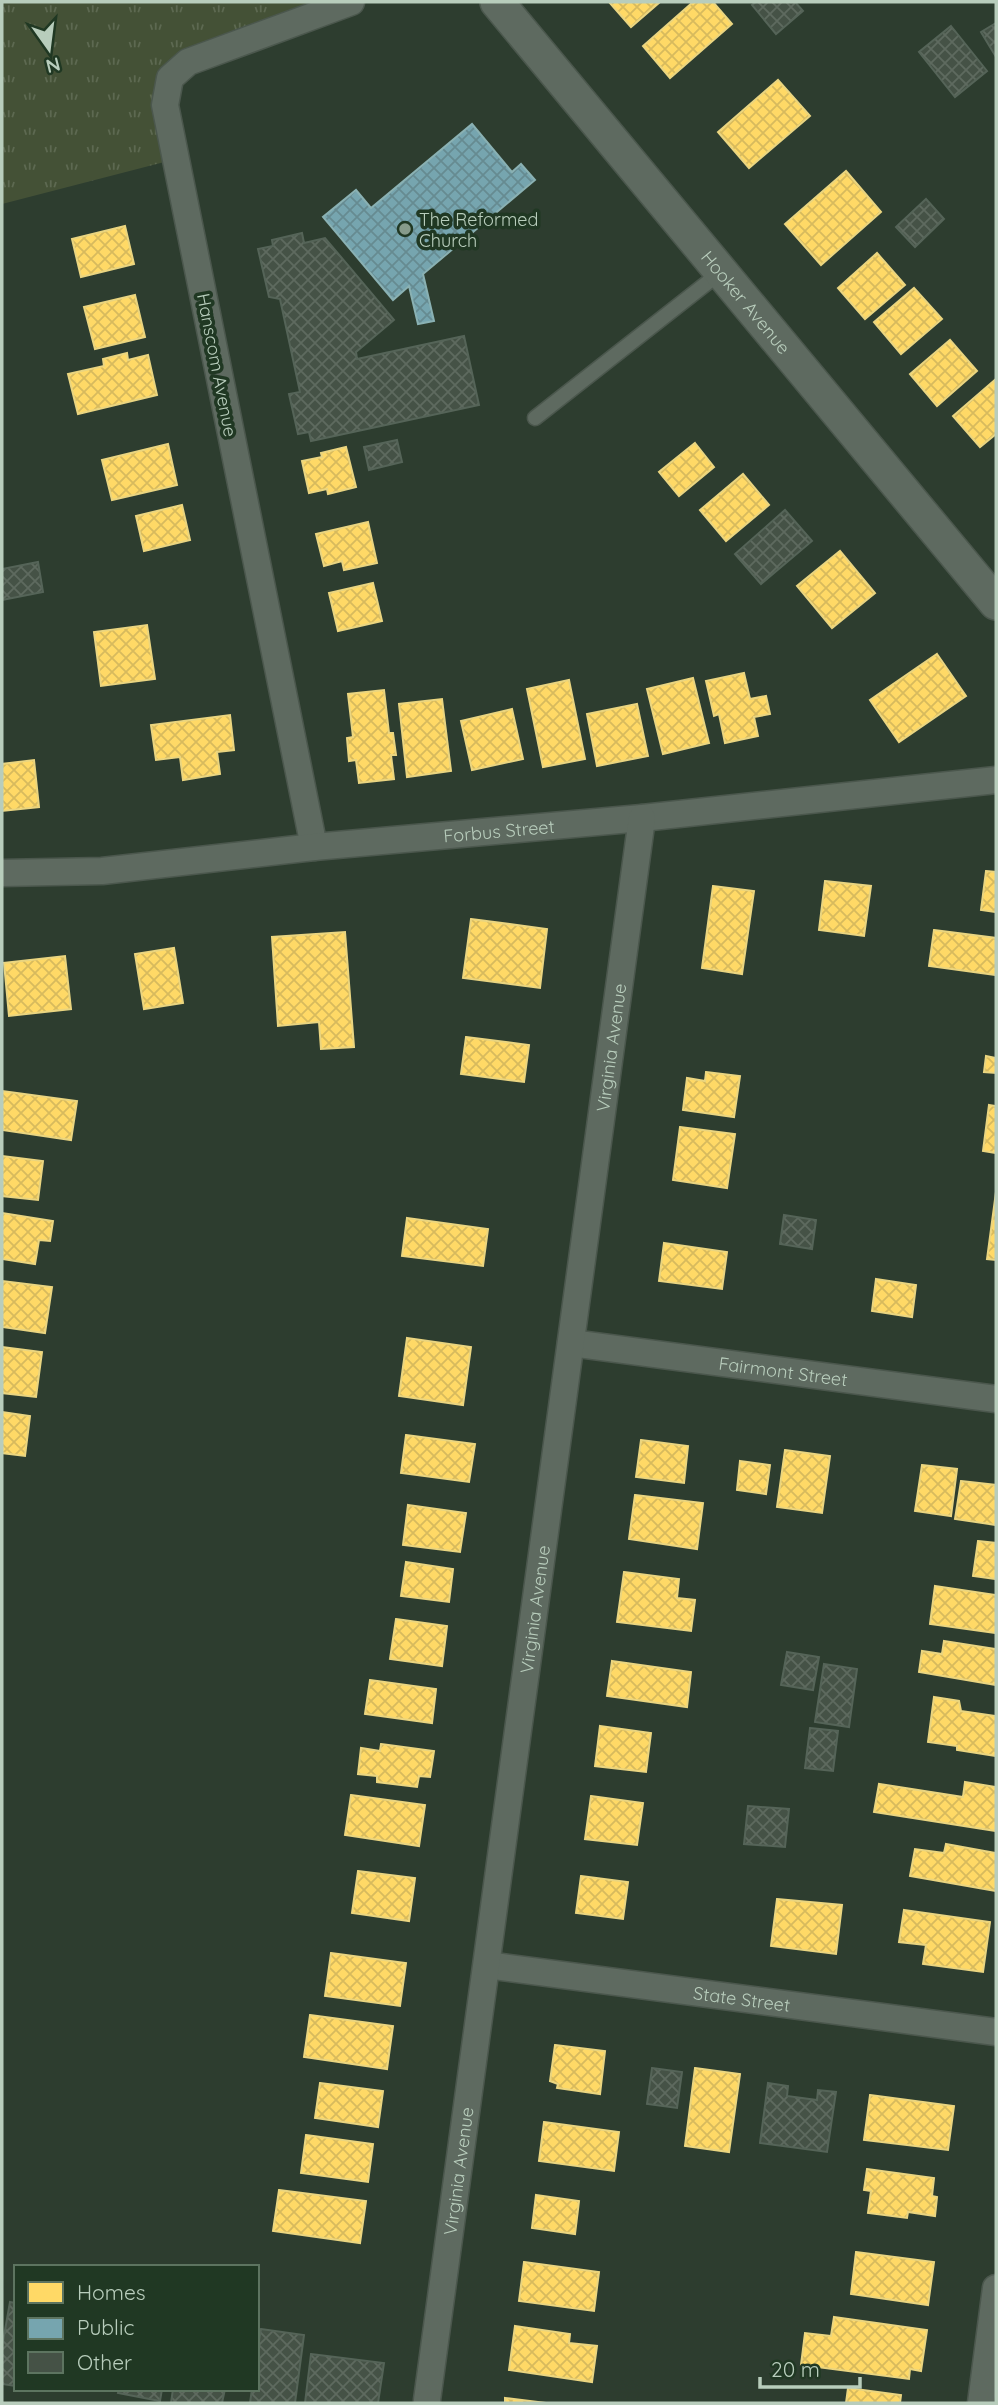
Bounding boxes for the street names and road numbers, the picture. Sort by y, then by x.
street label: Hooker Avenue [697,246,796,358]
street label: Hanscom Avenue [192,291,242,439]
street label: Forbus Street [442,814,555,847]
street label: Virginia Avenue [591,982,631,1113]
street label: Fairmont Street [717,1351,849,1391]
street label: Virginia Avenue [514,1544,555,1675]
street label: State Street [692,1981,792,2016]
street label: Virginia Avenue [438,2105,478,2237]

